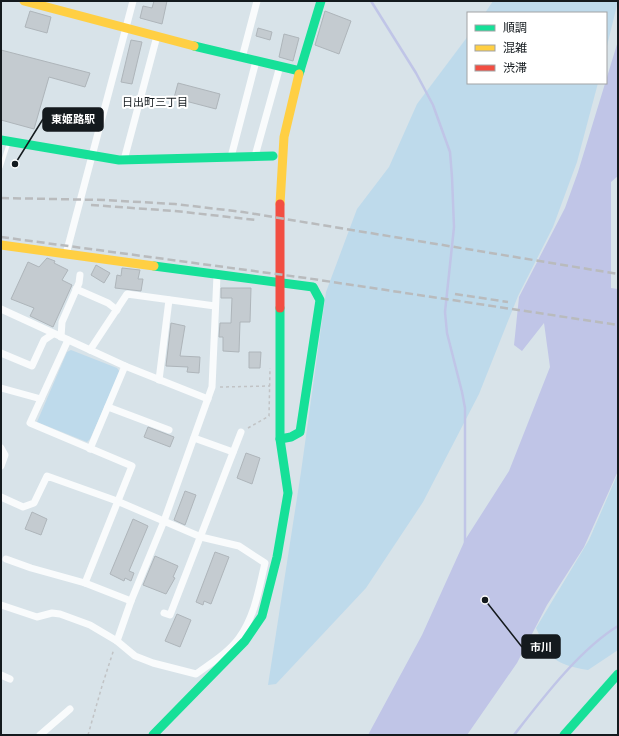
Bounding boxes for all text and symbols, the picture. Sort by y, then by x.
legend [467,12,607,84]
text: 順調 [503,19,527,36]
text: 混雑 [503,39,527,56]
text: 渋滞 [503,59,527,76]
district label: 日出町三丁目 [122,94,188,110]
callout: 東姫路駅 [43,108,103,131]
text: 東姫路駅 [51,111,95,127]
callout: 市川 [522,635,560,658]
text: 市川 [530,639,552,655]

